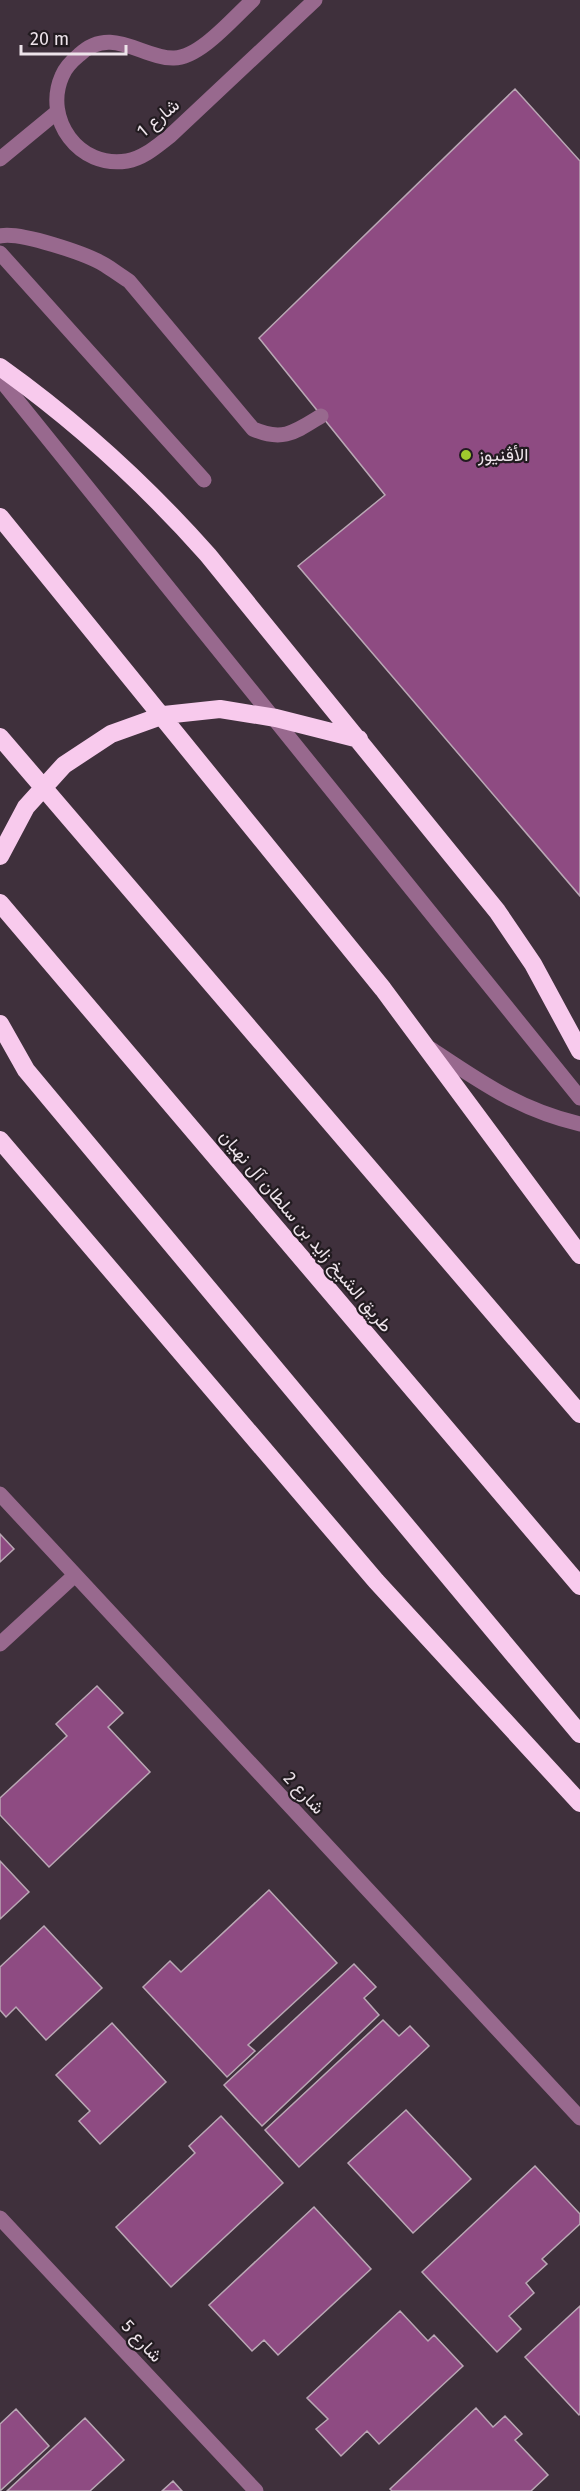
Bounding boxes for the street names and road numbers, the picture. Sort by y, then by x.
street label: شارع 1 [132,94,184,143]
street label: طريق الشيخ زايد بن سلطان آل نهيان [214,1125,397,1337]
street label: شارع 2 [278,1767,329,1819]
street label: شارع 5 [116,2315,167,2367]

